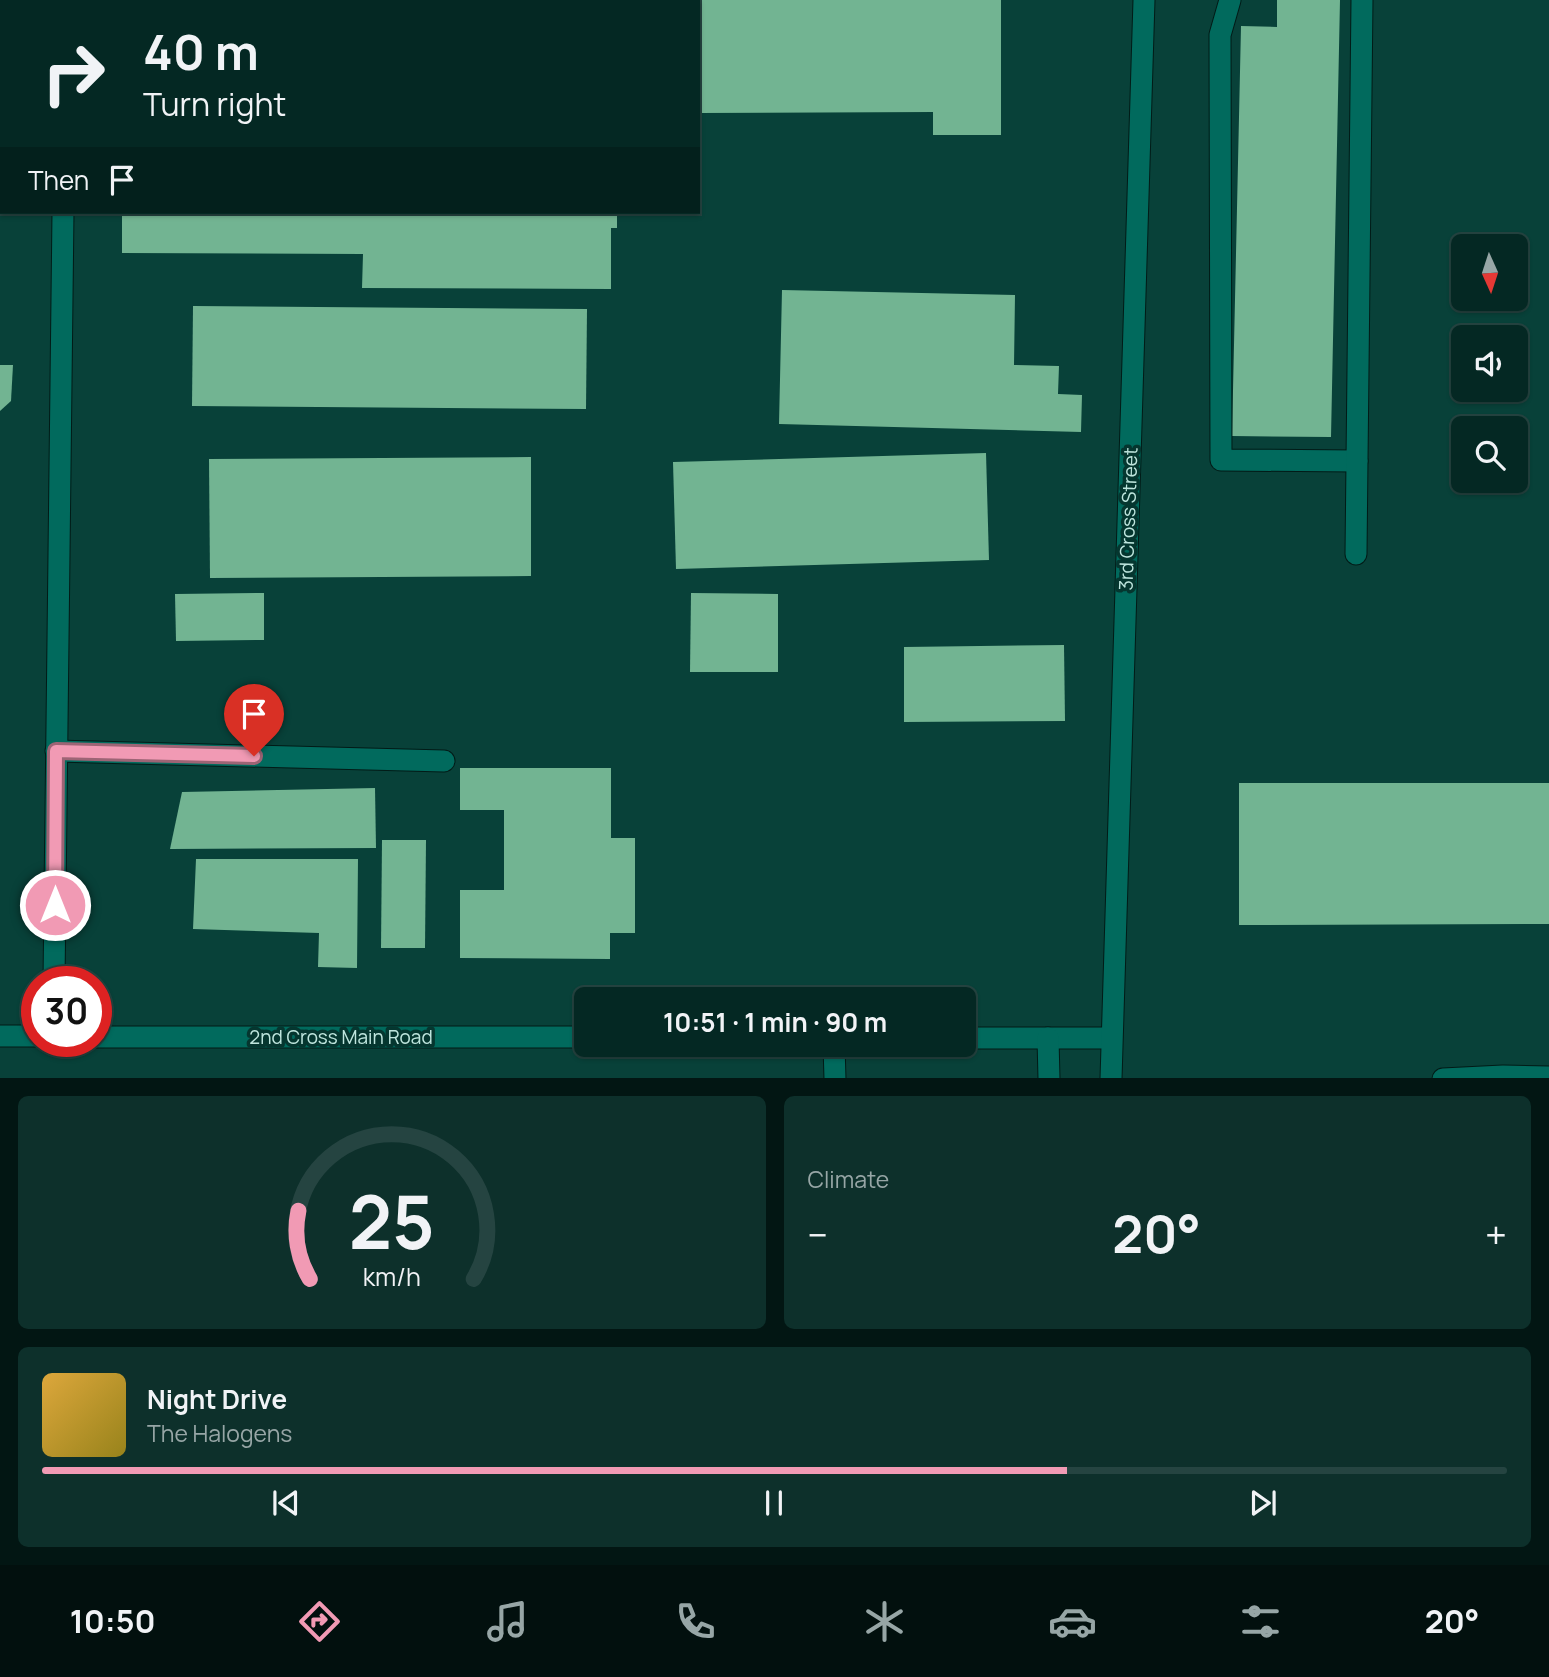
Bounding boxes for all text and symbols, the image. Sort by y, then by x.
text: 40 m [143,18,259,85]
icon: right [28,28,119,119]
text: Turn right [143,82,286,126]
icon: arrive [103,161,141,199]
text: Then [28,162,89,198]
north arrow [1451,234,1528,312]
map controls [1451,234,1528,493]
button: sound [1451,325,1528,402]
button: search [1451,416,1528,493]
street label: 3rd Cross Street [1113,447,1143,591]
pin [224,684,284,756]
icon: arrive [235,695,273,733]
position arrow [18,868,92,942]
speed limit sign: 30 [21,966,112,1057]
text: 10:51 · 1 min · 90 m [663,1004,887,1040]
street label: 2nd Cross Main Road [249,1024,433,1050]
text: Climate [808,1163,889,1195]
text: 25 [349,1171,435,1271]
text: 20° [1112,1198,1201,1269]
text: − [808,1208,828,1260]
text: + [1485,1208,1507,1260]
text: km/h [363,1258,421,1293]
text: Night Drive [147,1381,287,1417]
text: The Halogens [147,1417,292,1449]
icon: previous [267,1484,305,1522]
icon: pause [755,1484,793,1522]
icon: next [1244,1484,1282,1522]
icon: directions [295,1597,344,1646]
icon: music [483,1597,532,1646]
icon: phone [671,1597,720,1646]
icon: climate [860,1597,909,1646]
icon: car [1048,1597,1097,1646]
icon: filters [1236,1597,1285,1646]
text: 10:50 [70,1599,156,1643]
text: 20° [1425,1599,1479,1643]

